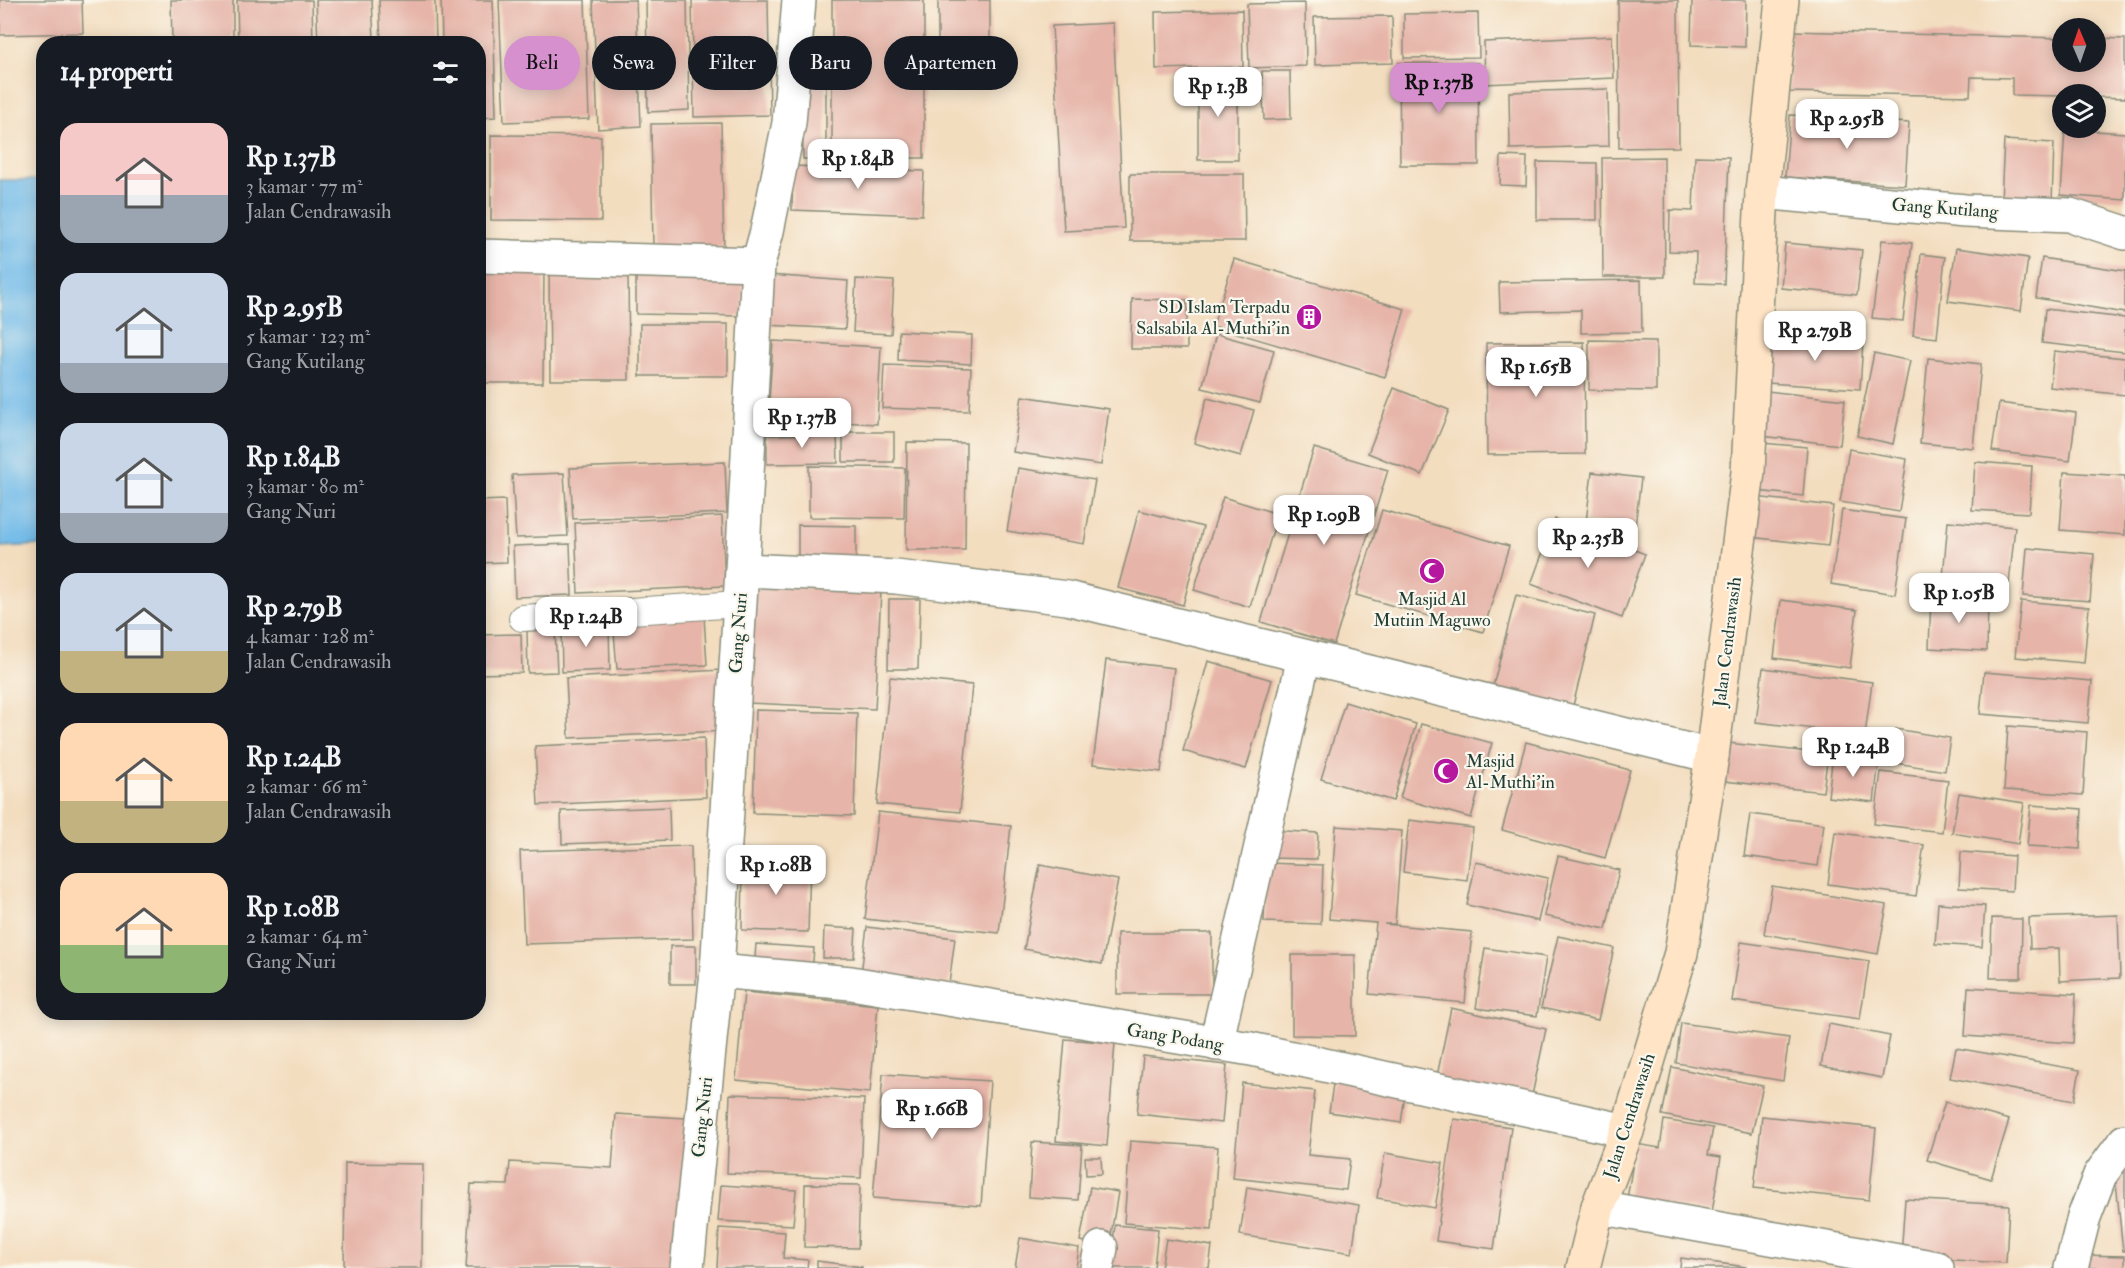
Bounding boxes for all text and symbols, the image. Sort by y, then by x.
north arrow [2052,18,2106,72]
map controls [2052,18,2106,138]
chip: Beli [504,36,580,90]
chip: Sewa [592,36,676,90]
chip: Filter [688,36,777,90]
chip: Baru [789,36,872,90]
chip: Apartemen [884,36,1018,90]
text: 14 properti [60,56,173,88]
icon: filters [429,56,462,89]
pin: Rp 1.37B [1377,63,1501,114]
pin: Rp 1.3B [1163,67,1273,118]
text: Rp 1.37B [1404,70,1474,95]
text: Rp 1.3B [1188,74,1248,99]
button: layers [2052,84,2106,138]
pin: Rp 2.95B [1785,99,1909,150]
text: Rp 2.95B [1810,106,1884,131]
pin: Rp 1.84B [796,139,920,190]
text: Rp 1.37B [246,142,337,174]
text: Rp 1.84B [822,146,894,171]
icon: home [108,147,180,219]
text: 3 kamar · 77 m² [246,174,363,199]
street label: Gang Kutilang [1891,193,2000,224]
text: Jalan Cendrawasih [246,199,392,224]
text: Rp 2.95B [246,292,343,324]
place label: SD Islam Terpadu Salsabila Al-Muthi'in [1136,296,1290,340]
icon: home [108,297,180,369]
building icon: SD Islam Terpadu Salsabila Al-Muthi'in [1294,302,1324,332]
pin: Rp 2.79B [1753,311,1877,362]
text: Rp 2.79B [1778,318,1852,343]
text: 5 kamar · 123 m² [246,324,370,349]
pin: Rp 1.65B [1474,347,1598,398]
text: Gang Kutilang [246,349,365,374]
text: Rp 1.65B [1500,354,1572,379]
pin: Rp 1.37B [740,398,864,449]
text: Rp 1.37B [767,405,837,430]
text: Rp 1.84B [246,442,341,474]
icon: home [108,447,180,519]
text: 3 kamar · 80 m² [246,474,364,499]
pin: Rp 1.09B [1262,495,1386,546]
text: Gang Nuri [246,499,336,524]
text: Rp 1.09B [1287,502,1361,527]
pin: Rp 2.35B [1526,518,1650,569]
text: Rp 2.35B [1552,525,1624,550]
mosque icon: Masjid Al Mutiin Maguwo [1417,556,1447,586]
pin: Rp 1.05B [1897,573,2021,624]
street label: Jalan Cendrawasih [1708,575,1747,709]
text: Rp 1.05B [1923,580,1995,605]
place label: Masjid Al Mutiin Maguwo [1373,588,1491,632]
text: Rp 2.79B [246,592,343,624]
street label: Gang Nuri [724,592,753,674]
icon: home [108,597,180,669]
pin: Rp 1.24B [524,597,648,648]
text: Rp 1.24B [549,604,623,629]
text: 4 kamar · 128 m² [246,624,374,649]
text: Jalan Cendrawasih [246,649,392,674]
pin: Rp 1.24B [1791,727,1915,778]
text: Rp 1.24B [1816,734,1890,759]
text: Rp 1.24B [246,742,342,774]
icon: home [108,747,180,819]
place label: Masjid Al-Muthi'in [1465,750,1555,794]
mosque icon: Masjid Al-Muthi'in [1431,756,1461,786]
text: 2 kamar · 66 m² [246,774,367,799]
text: Jalan Cendrawasih [246,799,392,824]
pin: Rp 1.08B [714,845,838,896]
text: Rp 1.08B [740,852,812,877]
text: Rp 1.08B [246,892,340,924]
icon: home [108,897,180,969]
text: 2 kamar · 64 m² [246,924,368,949]
text: Gang Nuri [246,949,336,974]
street label: Gang Podang [1125,1019,1226,1057]
street label: Jalan Cendrawasih [1598,1050,1661,1183]
street label: Gang Nuri [687,1075,718,1159]
pin: Rp 1.66B [870,1089,994,1140]
text: Rp 1.66B [896,1096,968,1121]

